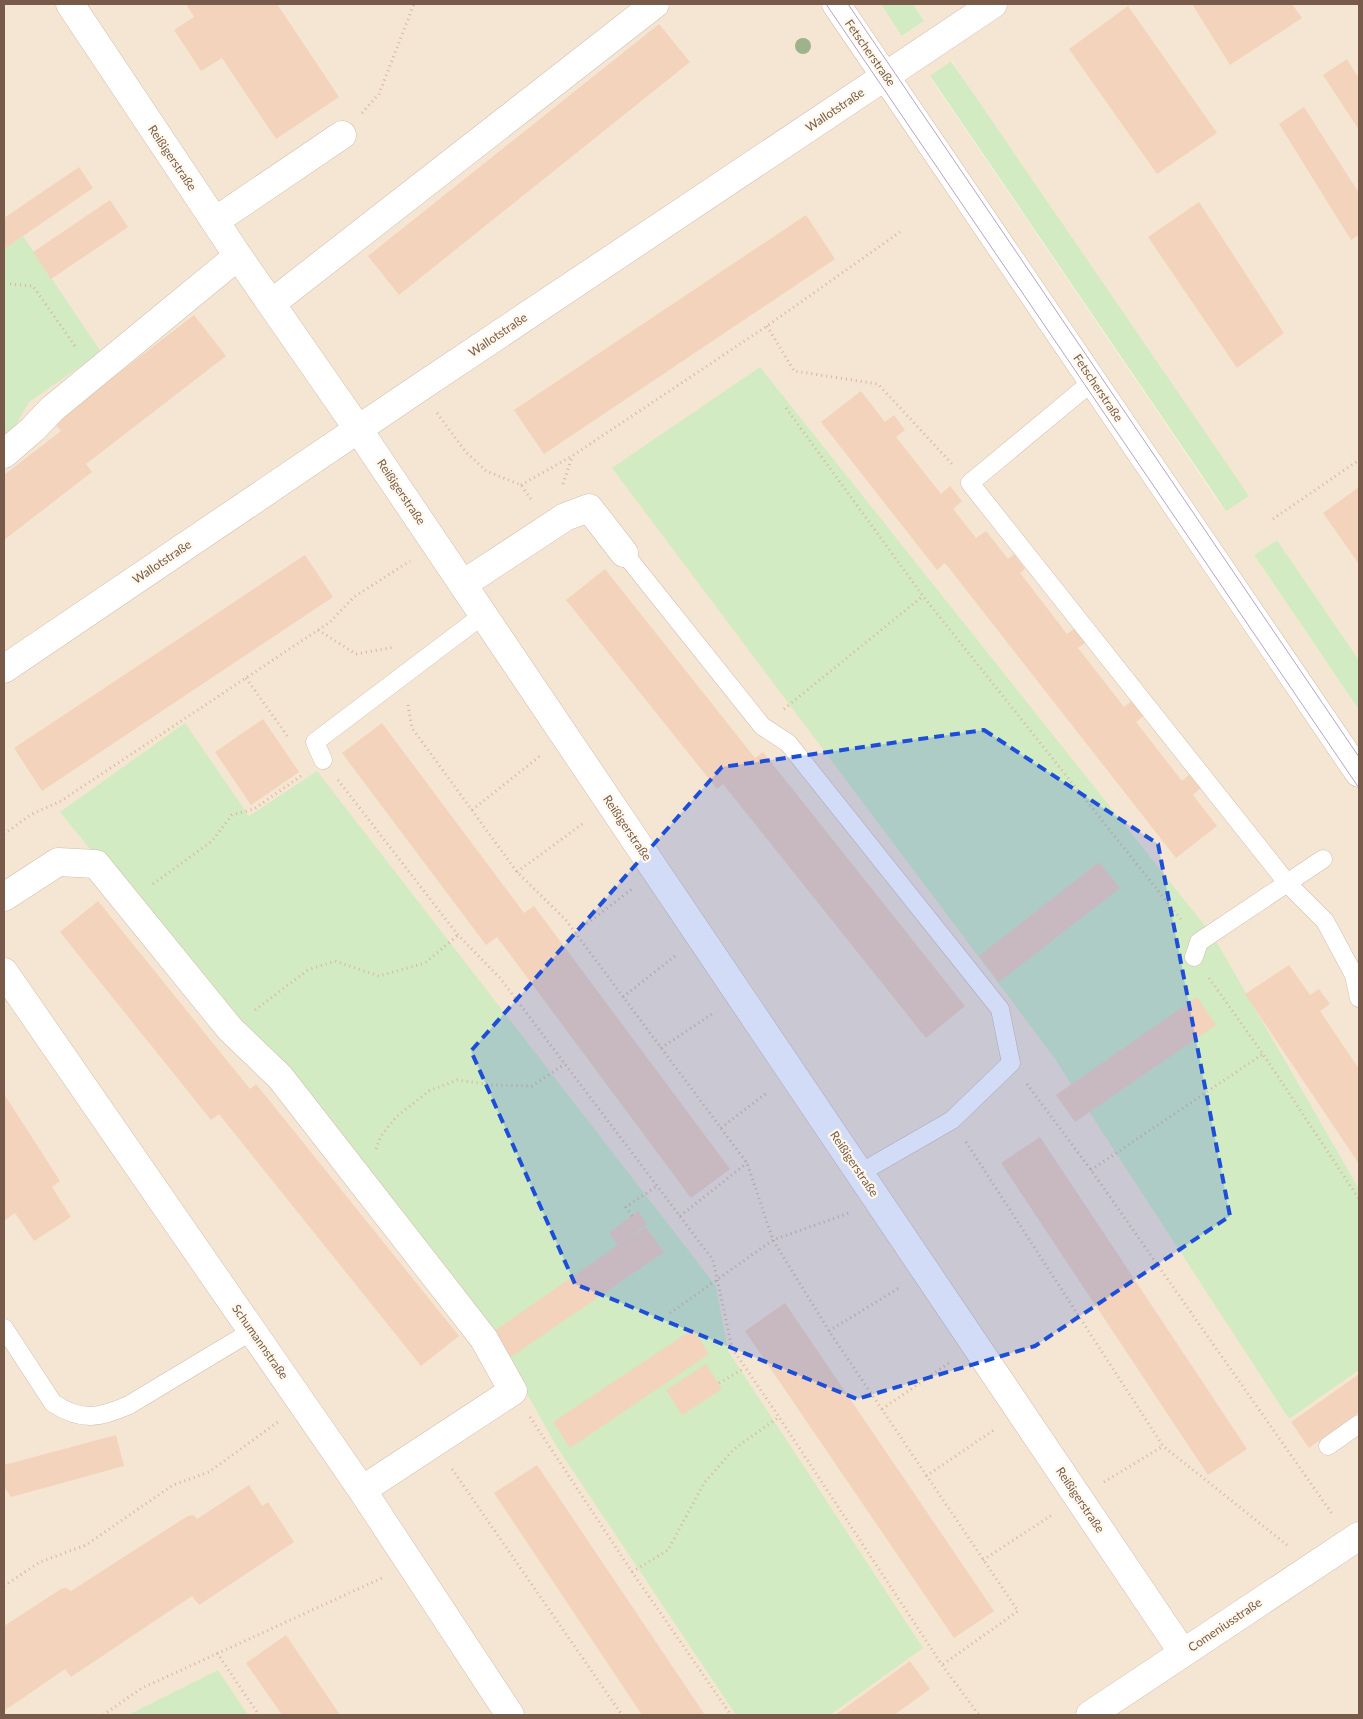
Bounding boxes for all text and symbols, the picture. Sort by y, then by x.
street label: Fetscherstraße [842,16,899,89]
street label: Wallotstraße [803,85,867,135]
street label: Reißigerstraße [145,122,200,193]
street label: Wallotstraße [466,310,530,360]
street label: Fetscherstraße [1070,351,1126,424]
street label: Reißigerstraße [374,456,429,527]
street label: Wallotstraße [130,537,194,587]
street label: Reißigerstraße [600,792,655,863]
street label: Reißigerstraße [827,1128,882,1199]
street label: Schumannstraße [229,1301,292,1382]
street label: Reißigerstraße [1053,1464,1108,1535]
street label: Comeniusstraße [1185,1594,1264,1655]

